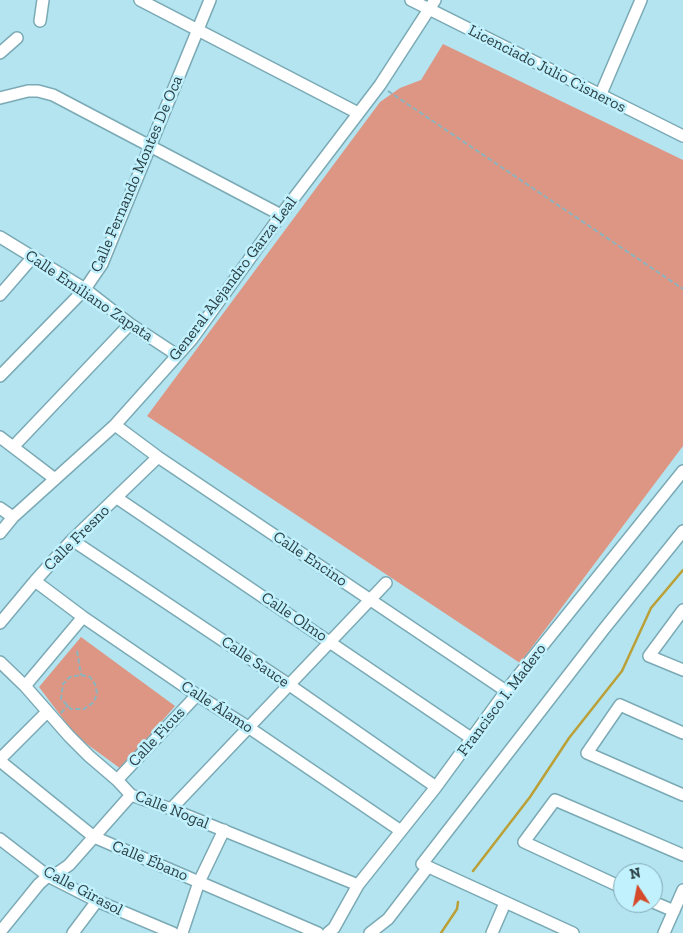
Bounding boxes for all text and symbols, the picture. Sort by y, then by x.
street label: Licenciado Julio Cisneros [465,21,629,117]
street label: Calle Fernando Montes De Oca [87,73,187,275]
street label: General Alejandro Garza Leal [165,193,301,365]
street label: Calle Emiliano Zapata [21,246,157,346]
street label: Calle Fresno [40,501,114,575]
street label: Calle Encino [269,527,351,591]
street label: Calle Olmo [257,588,331,646]
street label: Calle Sauce [217,632,293,692]
street label: Francisco I. Madero [453,640,551,760]
street label: Calle Álamo [177,677,257,737]
street label: Calle Ficus [125,703,189,771]
street label: Calle Nogal [132,786,212,834]
street label: Calle Ébano [109,836,191,886]
street label: Calle Girasol [40,862,126,920]
north arrow [613,863,663,913]
text: N [628,864,642,883]

